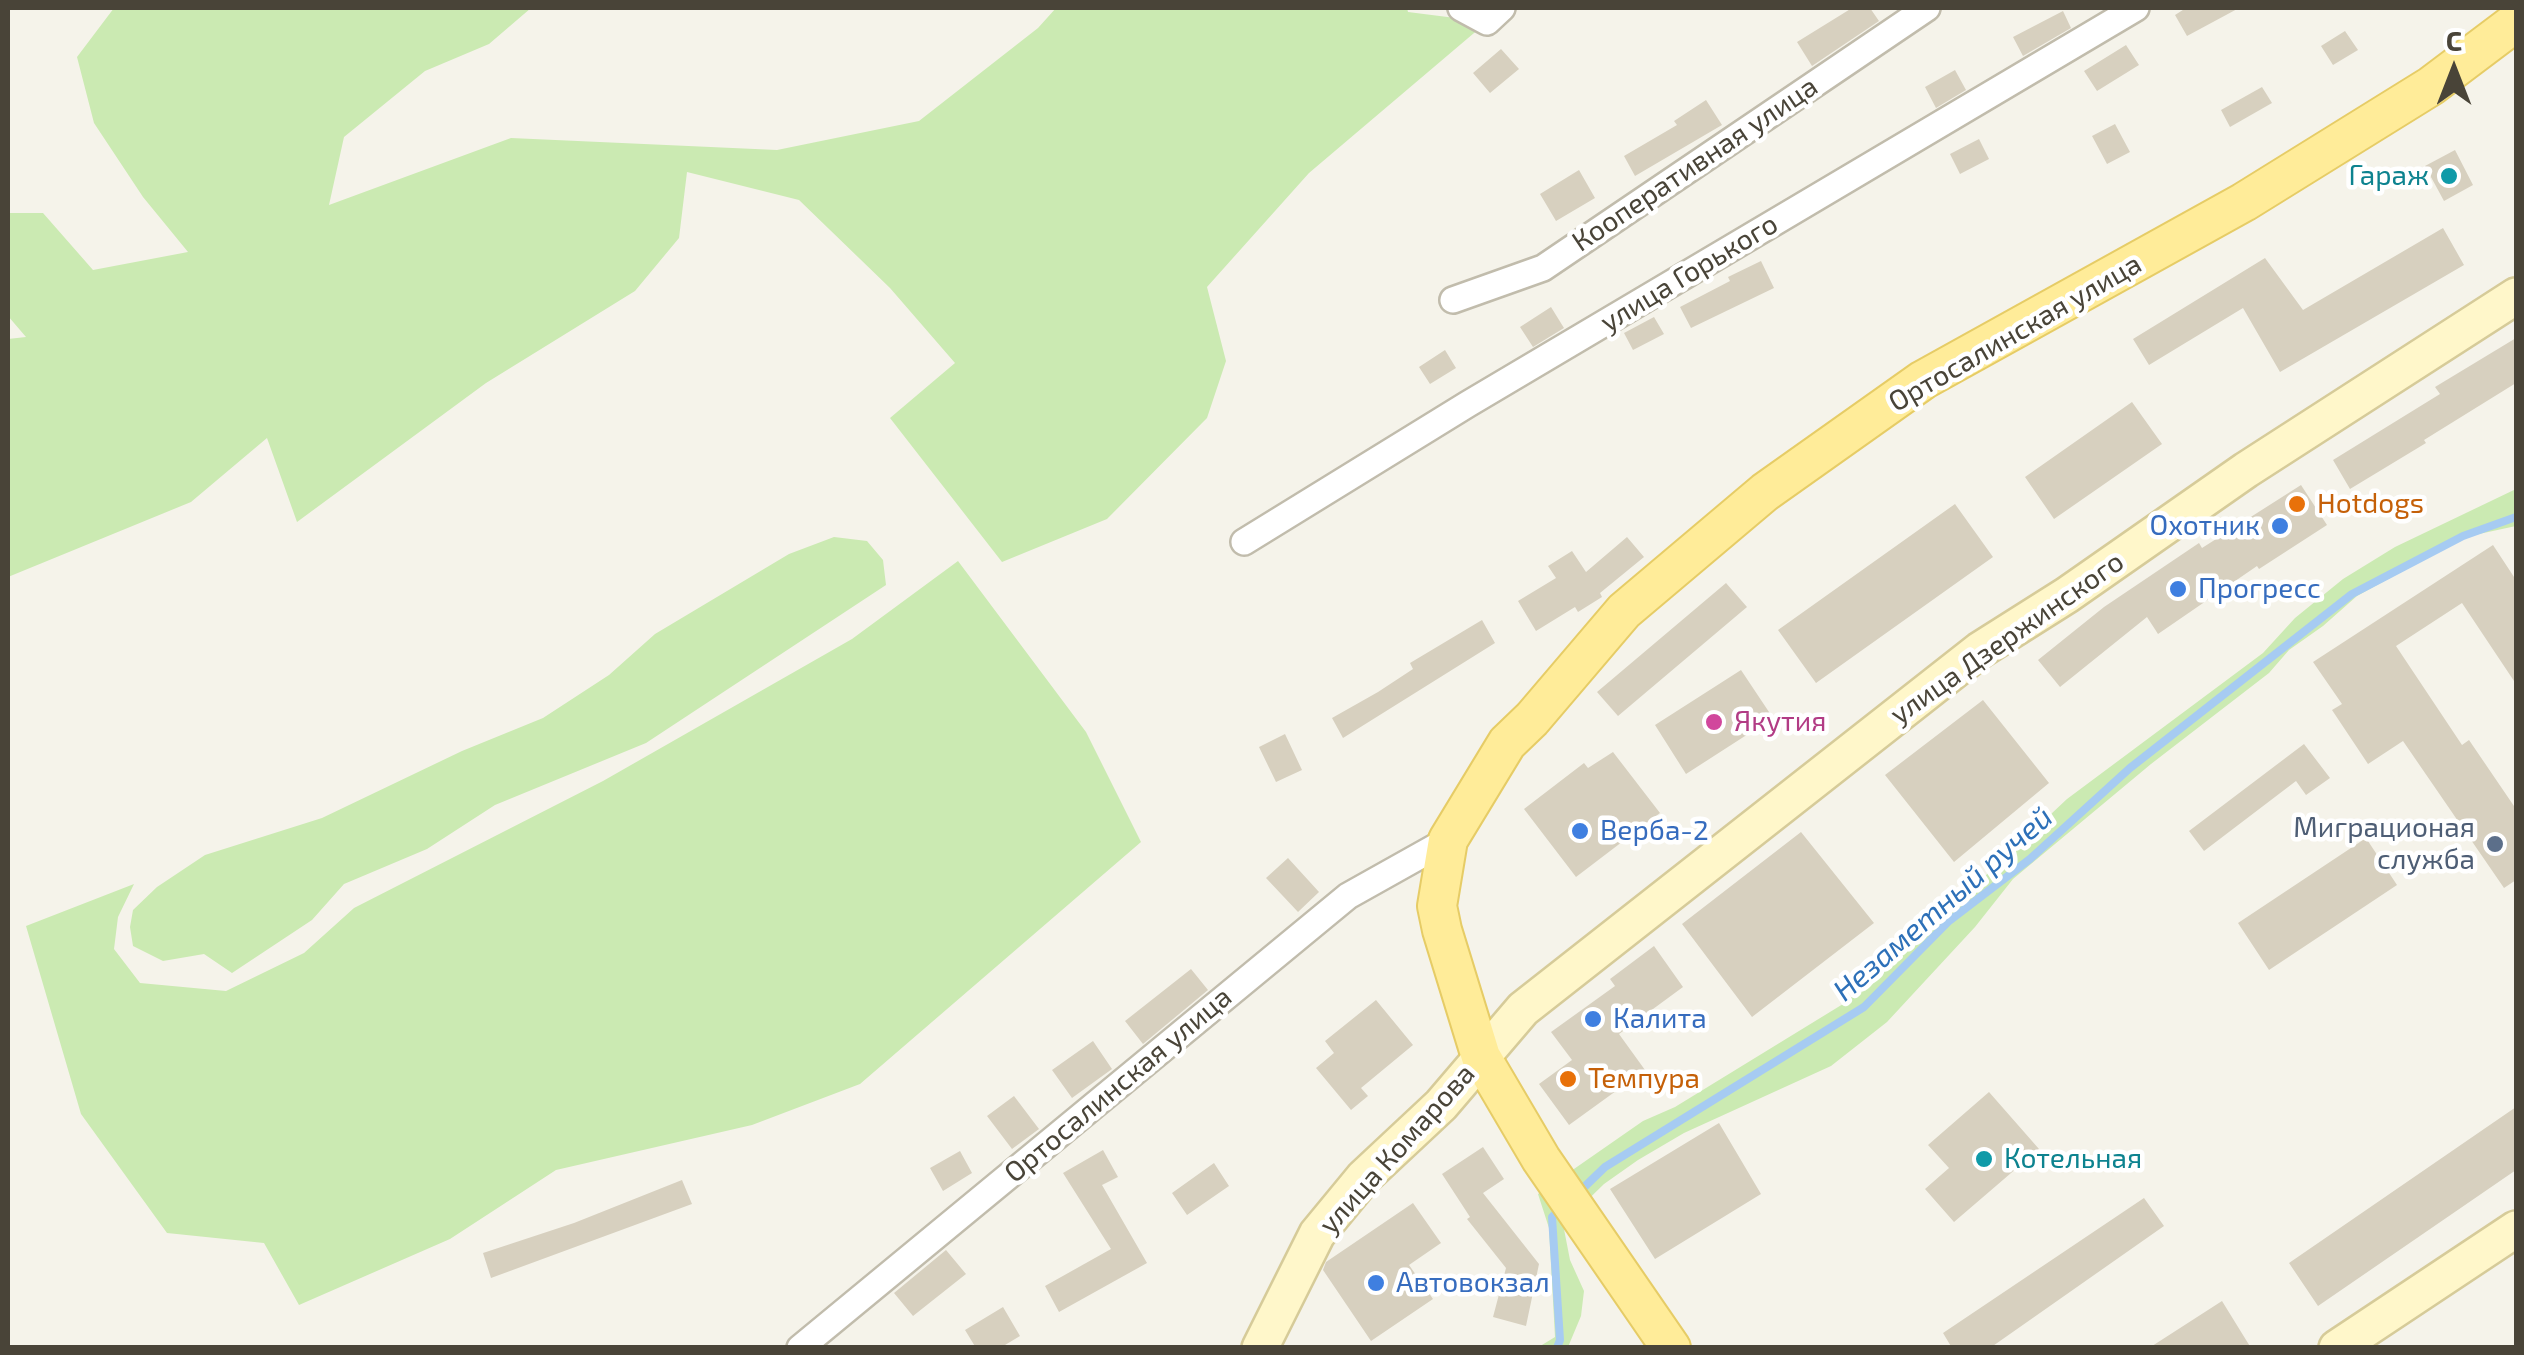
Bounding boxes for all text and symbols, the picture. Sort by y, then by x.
north arrow [2404,20,2504,120]
text: С [2446,23,2462,57]
street label: Кооперативная улица [1566,69,1824,259]
place label: Гараж [2348,159,2429,193]
marker: Гараж [2438,165,2460,187]
street label: улица Горького [1594,207,1784,339]
street label: Ортосалинская улица [1883,247,2147,419]
place label: Hotdogs [2317,487,2424,521]
marker: Hotdogs [2286,493,2308,515]
place label: Охотник [2150,509,2260,543]
marker: Охотник [2269,515,2291,537]
street label: улица Дзержинского [1884,545,2130,731]
place label: Прогресс [2198,572,2321,606]
marker: Прогресс [2167,578,2189,600]
place label: Якутия [1734,705,1826,739]
marker: Якутия [1703,711,1725,733]
water label: Незаметный ручей [1826,799,2060,1009]
place label: Миграционая служба [2293,811,2475,877]
place label: Верба-2 [1600,814,1709,848]
marker: Верба-2 [1569,820,1591,842]
marker: Миграционая служба [2484,833,2506,855]
street label: Ортосалинская улица [998,980,1238,1190]
place label: Калита [1613,1002,1707,1036]
marker: Калита [1582,1008,1604,1030]
street label: улица Комарова [1312,1057,1482,1241]
place label: Темпура [1588,1062,1700,1096]
marker: Темпура [1557,1068,1579,1090]
place label: Котельная [2004,1142,2142,1176]
marker: Котельная [1973,1148,1995,1170]
place label: Автовокзал [1396,1266,1550,1300]
marker: Автовокзал [1365,1272,1387,1294]

